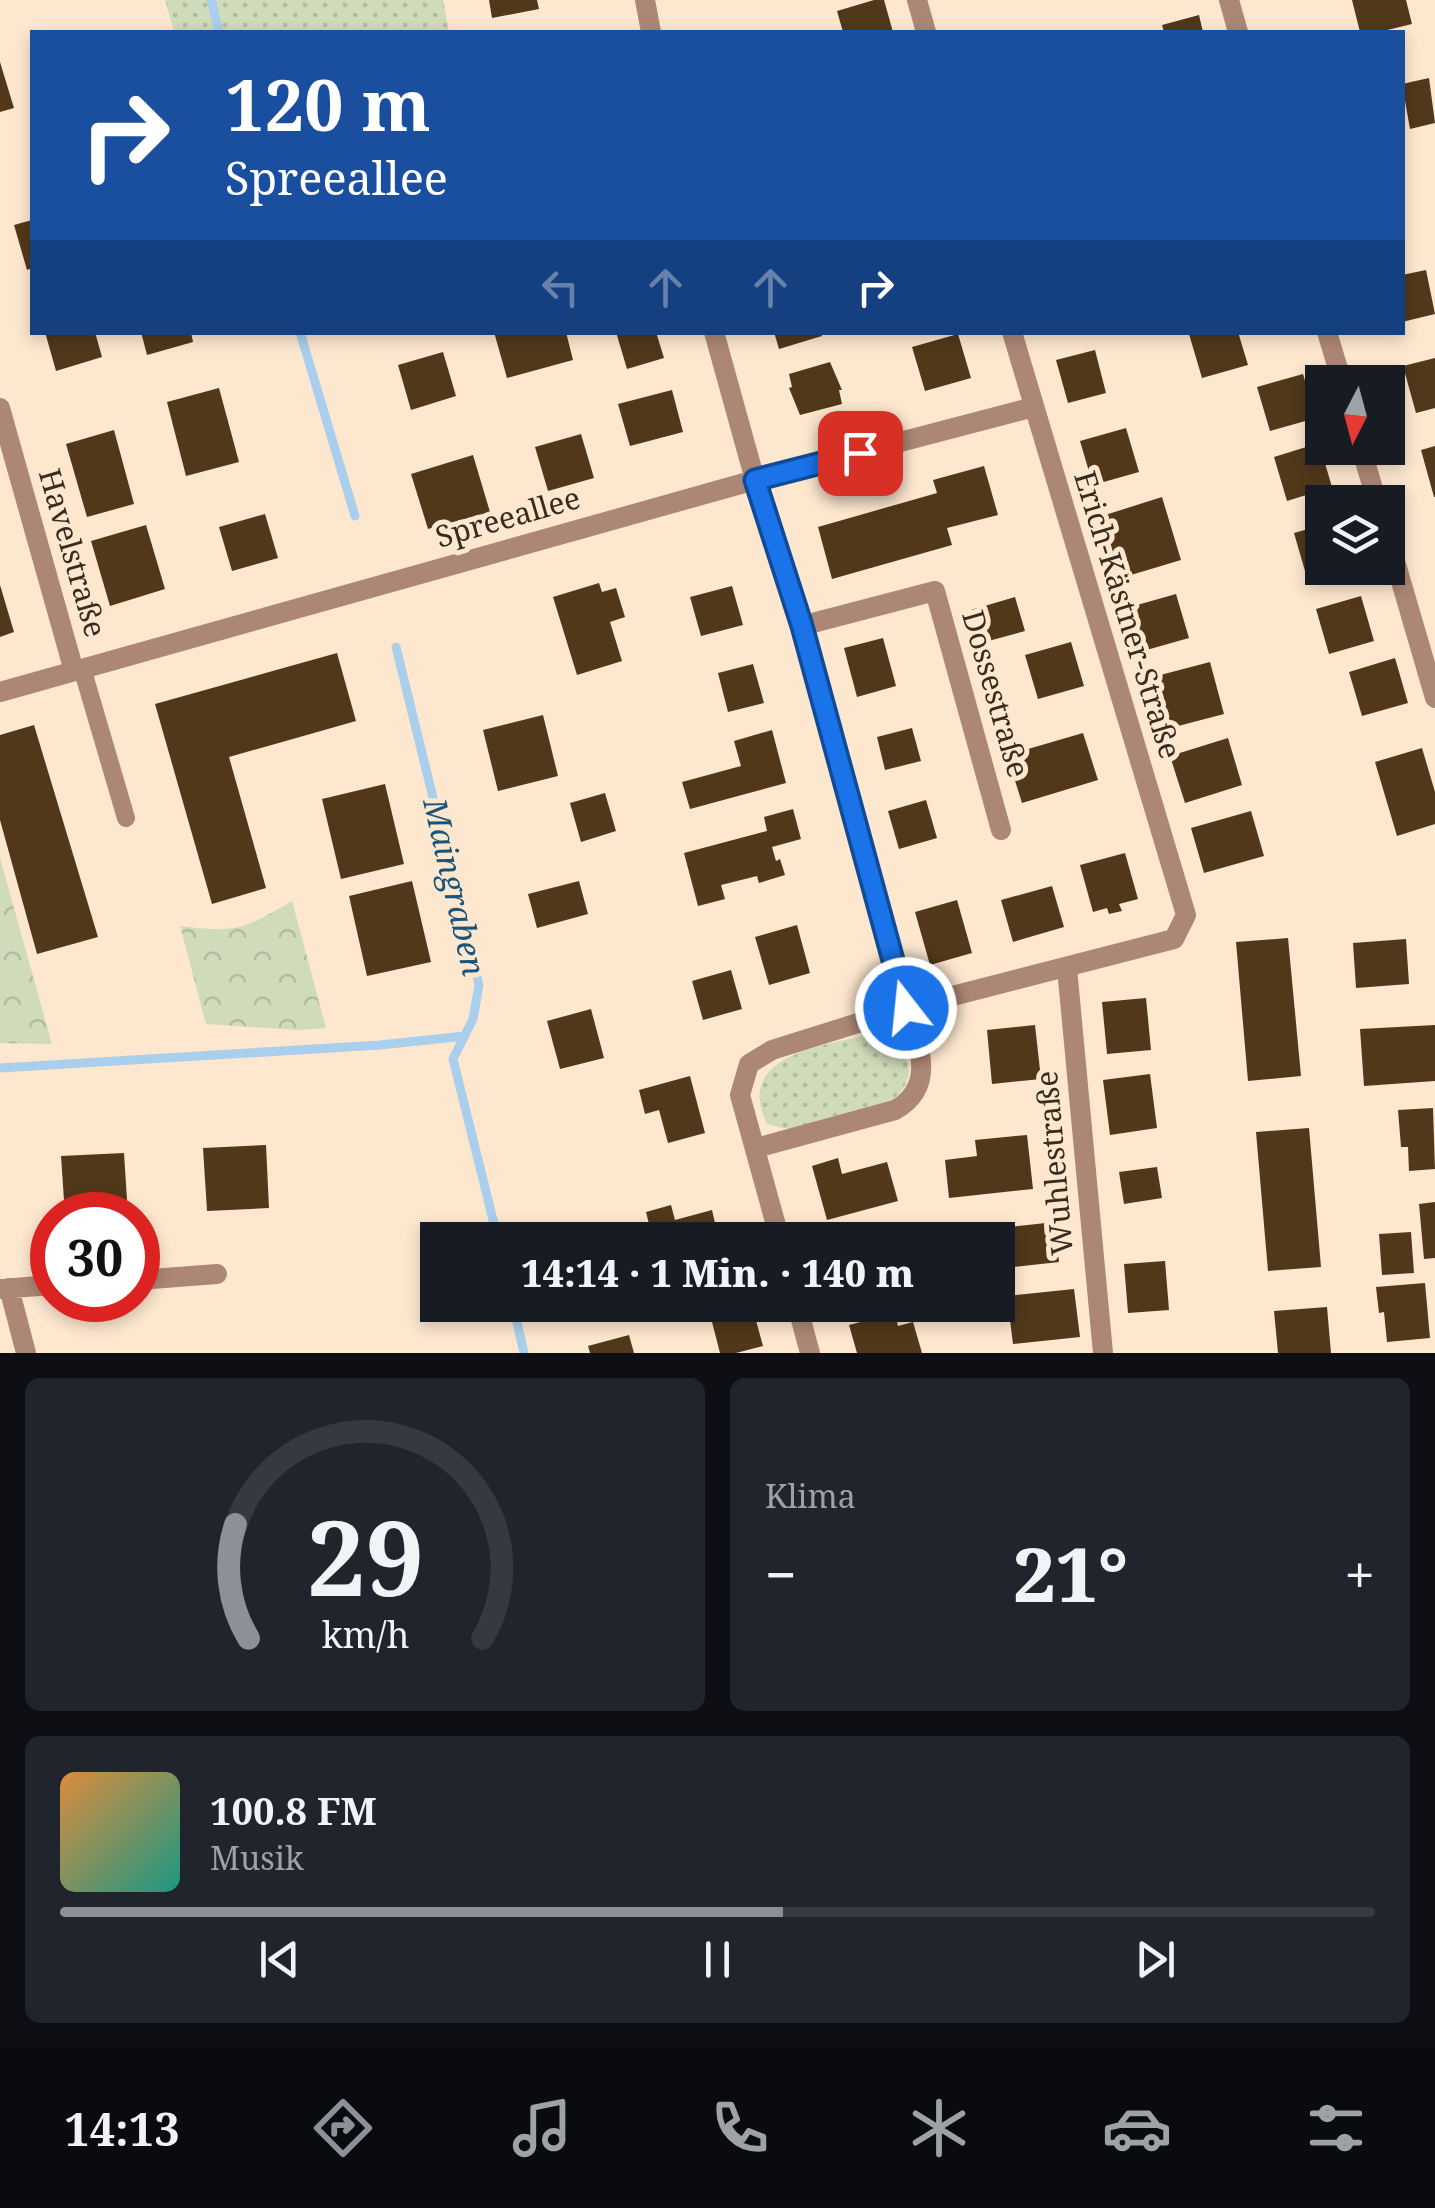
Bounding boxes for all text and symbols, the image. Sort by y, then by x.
text: 120 m [225,56,431,152]
icon: right [60,70,190,200]
text: Spreeallee [225,147,448,208]
icon: left [533,260,588,315]
icon: ahead [638,260,693,315]
icon: ahead [743,260,798,315]
icon: right [848,260,903,315]
north arrow [1305,365,1405,465]
map controls [1305,365,1405,585]
pin [818,411,903,496]
icon: arrive [833,426,888,481]
street label: Havelstraße [30,464,117,642]
street label: Erich-Kästner-Straße [1065,466,1192,764]
street label: Spreeallee [431,476,585,557]
button: layers [1305,485,1405,585]
street label: Dossestraße [953,605,1040,782]
water label: Maingraben [414,793,497,980]
position arrow [854,956,958,1060]
street label: Wuhlestraße [1025,1069,1082,1257]
speed limit sign: 30 [30,1192,160,1322]
text: 14:14 · 1 Min. · 140 m [521,1246,914,1298]
text: Klima [765,1474,856,1517]
text: 29 [306,1485,424,1626]
text: 21° [1013,1522,1128,1624]
text: − [765,1536,797,1611]
text: + [1344,1536,1375,1611]
text: km/h [321,1610,409,1658]
text: 100.8 FM [210,1784,377,1836]
text: Musik [210,1836,304,1879]
icon: previous [252,1932,307,1987]
icon: pause [690,1932,745,1987]
icon: next [1128,1932,1183,1987]
icon: directions [308,2093,378,2163]
icon: music [507,2093,577,2163]
icon: phone [705,2093,775,2163]
icon: climate [904,2093,974,2163]
icon: car [1102,2093,1172,2163]
icon: filters [1301,2093,1371,2163]
text: 14:13 [64,2098,180,2159]

